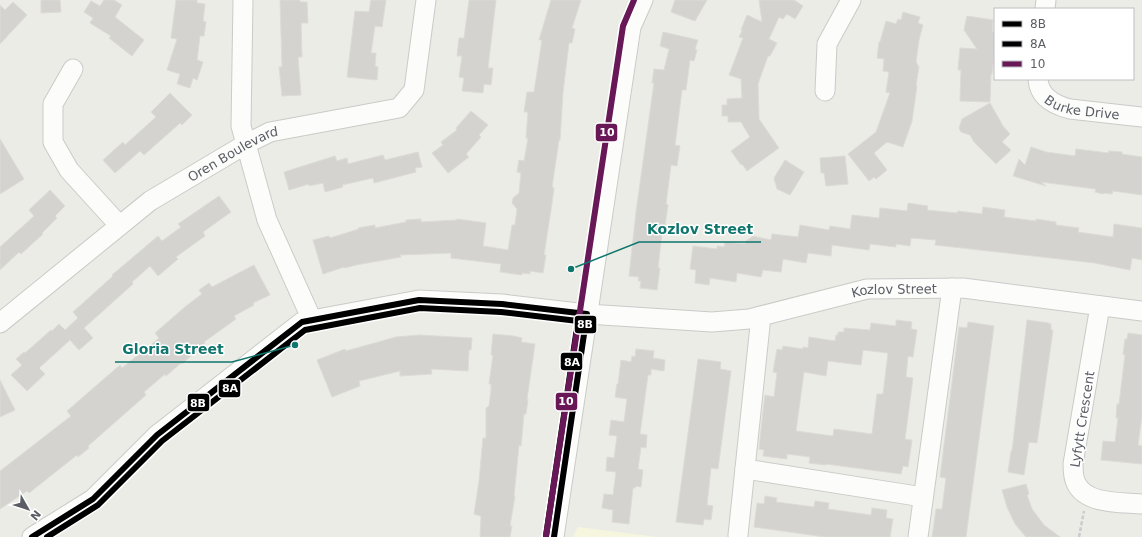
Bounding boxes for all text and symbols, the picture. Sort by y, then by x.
legend [994,8,1134,80]
text: 8B [1030,17,1046,31]
text: 8A [1030,37,1047,51]
text: 10 [1030,57,1045,71]
street label: Burke Drive [1041,92,1120,122]
line badge: 10 [595,123,618,142]
street label: Oren Boulevard [185,124,279,185]
text: 10 [599,126,615,139]
callout: Kozlov Street [639,216,761,242]
text: Kozlov Street [647,221,753,237]
street label: Kozlov Street [850,281,937,301]
line badge: 8B [574,315,597,334]
text: 8B [577,318,593,331]
callout: Gloria Street [115,336,232,362]
text: Gloria Street [122,341,224,357]
line badge: 8A [560,352,583,371]
text: 8A [564,356,581,369]
street label: Lyfytt Crescent [1067,370,1098,468]
line badge: 8A [218,379,241,398]
text: 8A [222,382,239,395]
line badge: 10 [555,392,578,411]
line badge: 8B [187,393,210,412]
text: 10 [558,395,574,408]
text: 8B [190,397,206,410]
north arrow [8,489,48,529]
text: N [27,507,43,523]

